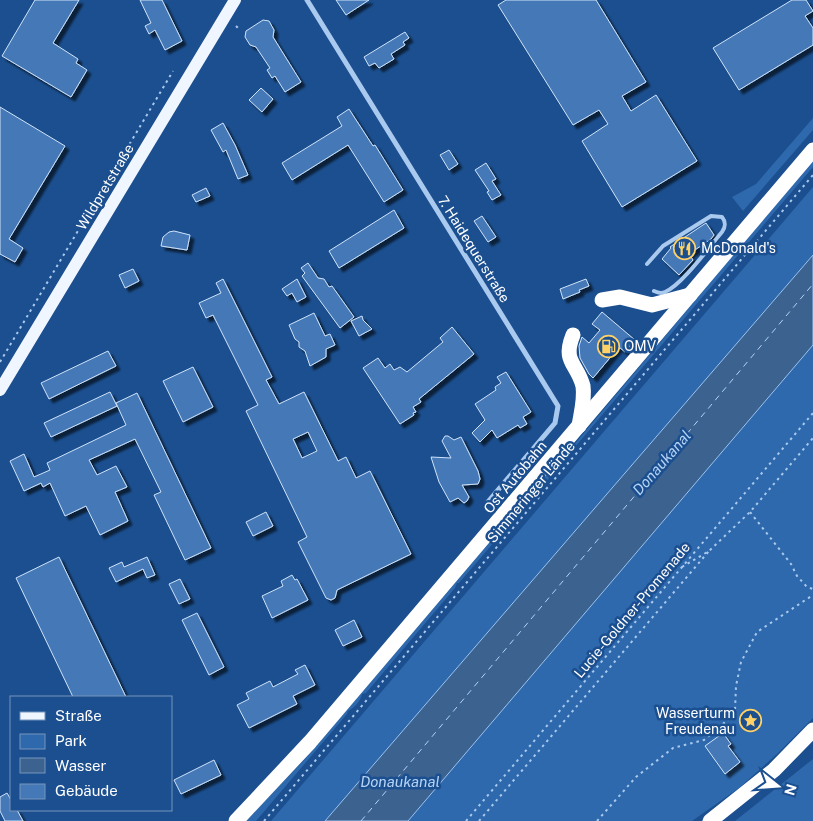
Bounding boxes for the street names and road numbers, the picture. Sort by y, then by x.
street label: Wildpretstraße [73,141,137,233]
street label: 7. Haidequerstraße [435,193,513,305]
street label: Ost Autobahn [480,438,550,516]
street label: Simmeringer Lände [484,438,578,546]
street label: Lucie-Goldner-Promenade [571,539,693,681]

